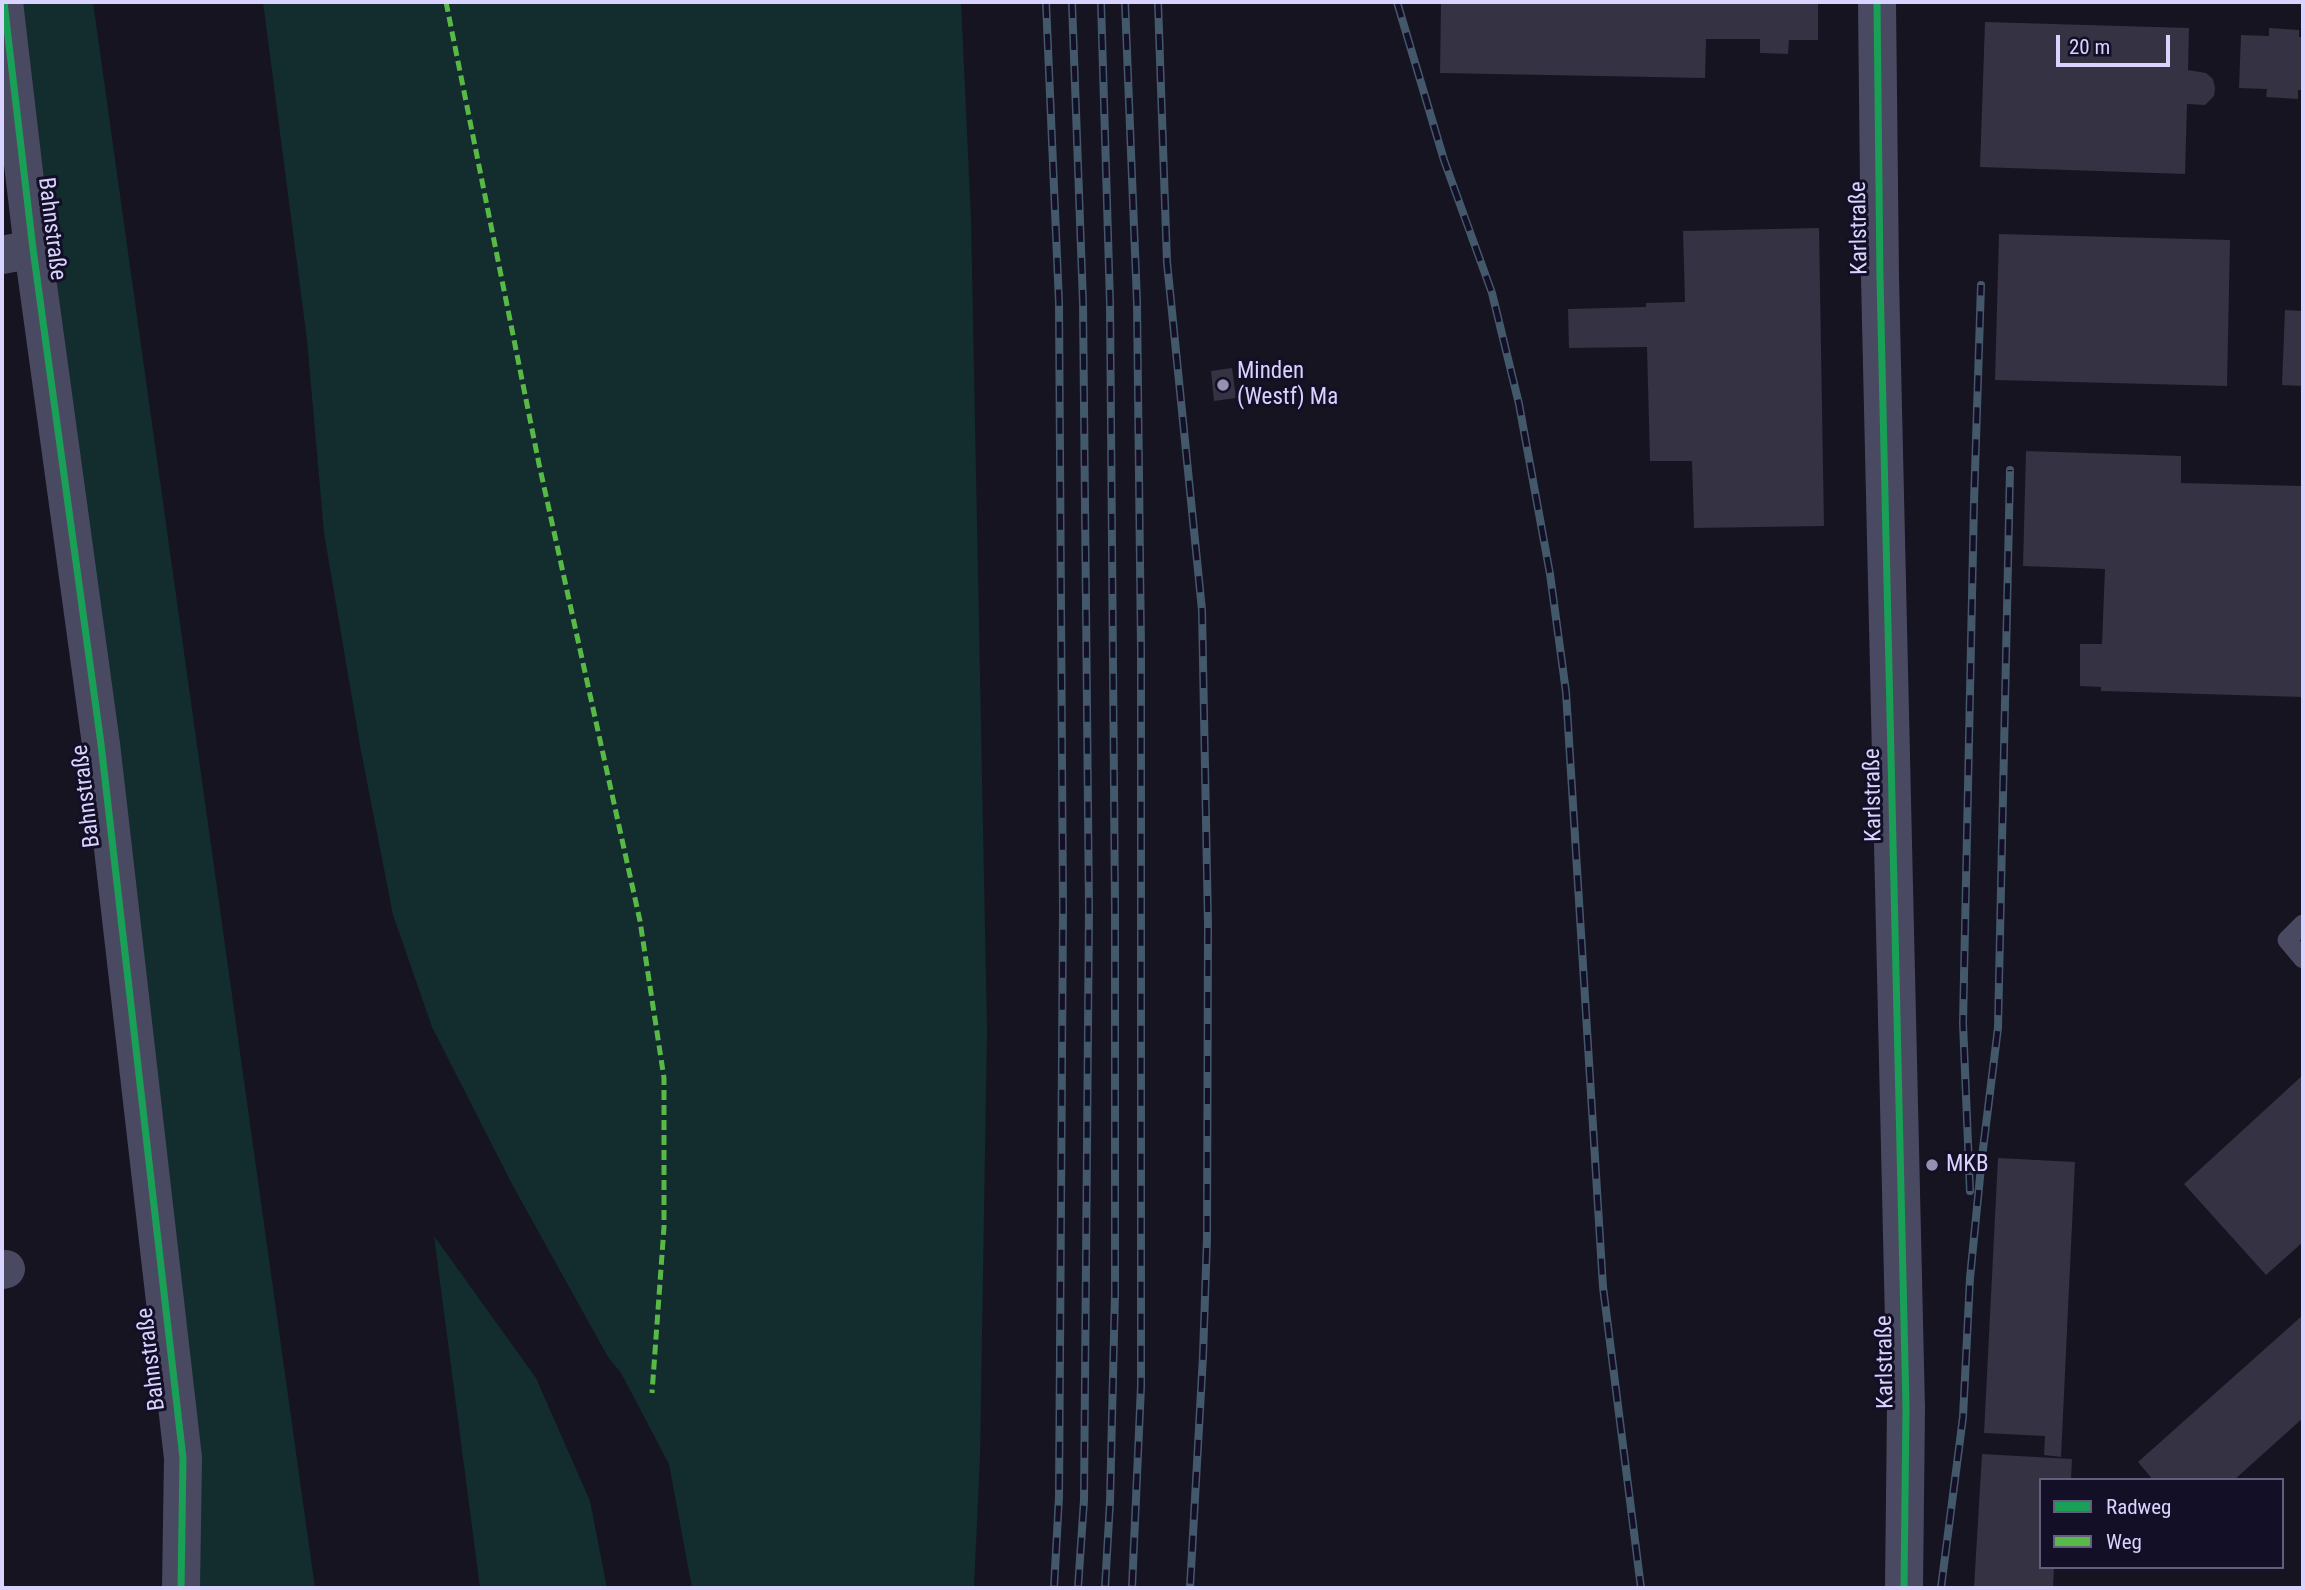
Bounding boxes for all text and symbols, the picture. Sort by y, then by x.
scale bar [2060,21,2174,65]
text: 20 m [2069,35,2110,59]
street label: Bahnstraße [31,176,71,282]
street label: Karlstraße [1845,181,1875,275]
place label: Minden (Westf) Ma [1237,358,1338,412]
marker: Minden (Westf) Ma [1215,377,1231,393]
street label: Bahnstraße [67,743,107,849]
street label: Karlstraße [1859,748,1889,842]
place label: MKB [1946,1151,1988,1179]
marker: MKB [1924,1157,1940,1173]
street label: Bahnstraße [132,1306,172,1412]
street label: Karlstraße [1871,1315,1901,1409]
legend [2039,1478,2284,1569]
text: Radweg [2106,1495,2171,1519]
text: Weg [2106,1530,2142,1554]

